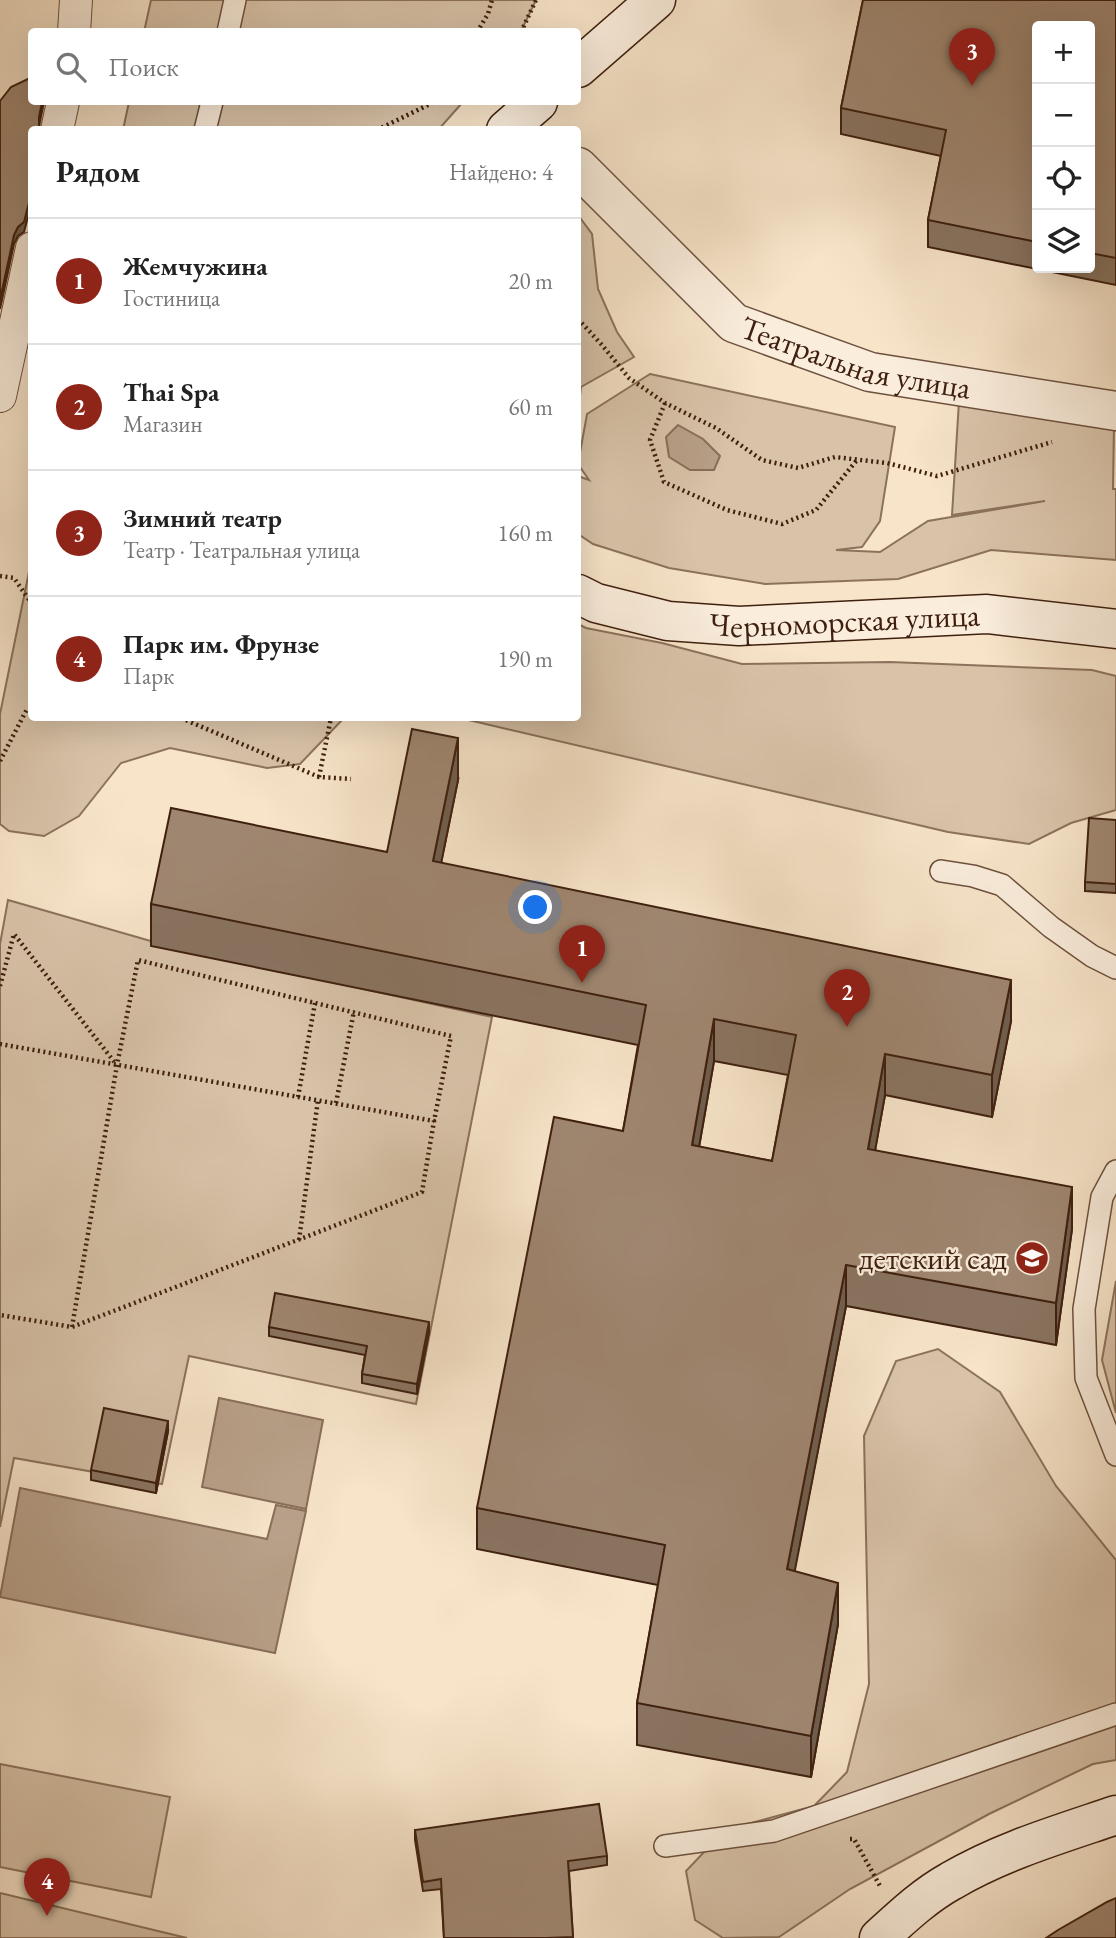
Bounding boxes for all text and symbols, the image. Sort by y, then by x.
map controls [1032,21,1095,273]
button: + [1032,21,1095,84]
search box [28,28,581,105]
pin: 3 [949,28,995,86]
icon: search [52,48,90,86]
text: Поиск [108,50,179,84]
button: − [1032,84,1095,147]
button: locate [1032,147,1095,210]
text: Рядом [56,152,140,191]
text: Найдено: 4 [449,157,553,187]
button: layers [1032,210,1095,273]
text: Жемчужина [123,249,268,283]
text: 1 [73,266,85,296]
text: 20 m [508,266,553,296]
text: Гостиница [123,283,220,313]
street label: Театральная улица [735,306,974,409]
text: Thai Spa [123,375,219,409]
text: 2 [73,392,85,422]
text: 60 m [508,392,553,422]
text: Магазин [123,409,202,439]
text: Зимний театр [123,501,282,535]
text: 3 [73,518,85,548]
text: 160 m [497,518,553,548]
text: Театр · Театральная улица [123,535,360,565]
street label: Черноморская улица [708,593,981,647]
text: Парк им. Фрунзе [123,627,319,661]
text: 4 [73,644,85,674]
text: 190 m [497,644,553,674]
text: Парк [123,661,174,691]
your location [518,890,552,924]
pin: 1 [559,925,605,983]
pin: 2 [824,969,870,1027]
place label: детский сад [859,1237,1007,1279]
school or university icon: детский сад [1013,1239,1051,1277]
pin: 4 [24,1858,70,1916]

